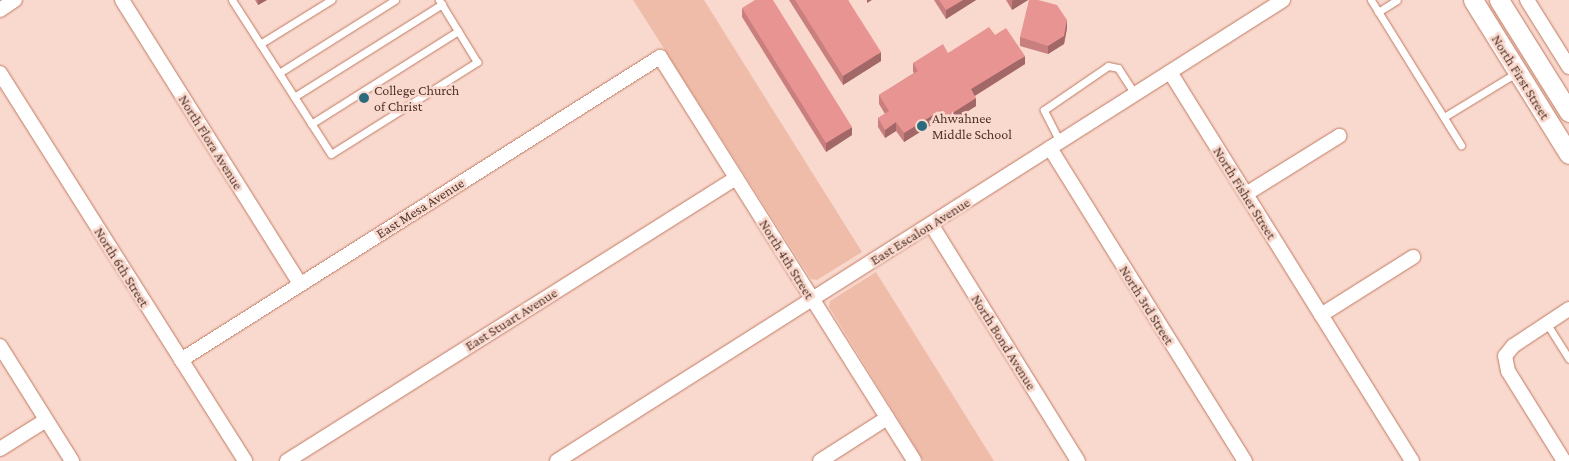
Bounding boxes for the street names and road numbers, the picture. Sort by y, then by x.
street label: North First Street [1488,32,1554,122]
street label: North Flora Avenue [175,92,247,192]
street label: North Fisher Street [1210,144,1280,242]
street label: East Mesa Avenue [373,174,467,242]
street label: East Escalon Avenue [867,194,973,268]
street label: North 4th Street [756,216,818,302]
street label: North 6th Street [91,224,153,310]
street label: North 3rd Street [1116,262,1178,348]
street label: East Stuart Avenue [462,284,560,354]
street label: North Bond Avenue [968,291,1040,393]

